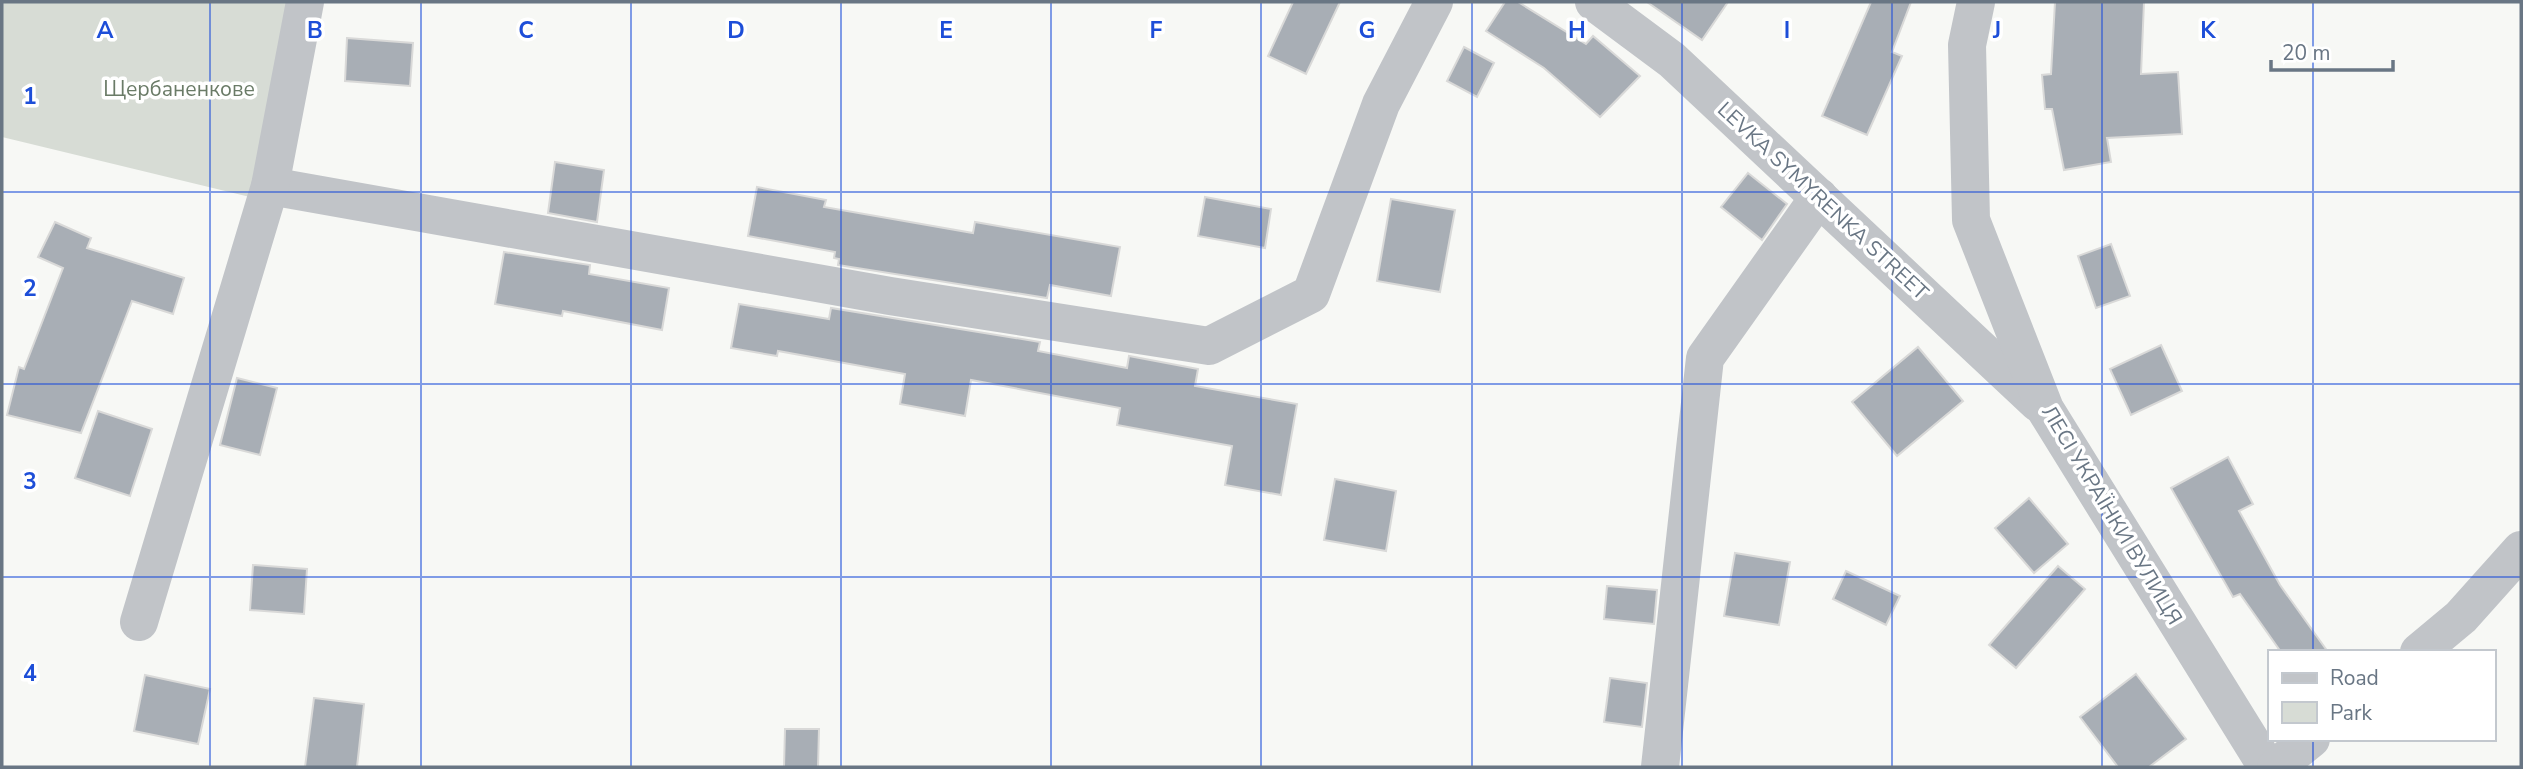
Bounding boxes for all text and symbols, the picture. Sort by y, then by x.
text: A [96,15,114,46]
text: B [307,15,323,46]
text: C [518,15,534,46]
text: D [727,15,745,46]
text: E [939,15,953,46]
text: F [1150,15,1163,46]
text: G [1359,15,1375,46]
text: H [1568,15,1586,46]
text: I [1784,15,1790,46]
text: J [1992,15,2001,46]
text: K [2200,15,2216,46]
scale bar [2271,28,2394,72]
text: 20 m [2282,39,2331,67]
park label: Щербаненкове [103,75,255,103]
text: 1 [23,81,37,112]
street label: LEVKA SYMYRENKA STREET [1712,96,1935,307]
text: 2 [23,273,37,304]
street label: ЛЕСІ УКРАЇНКИ ВУЛИЦЯ [2035,400,2189,630]
text: 3 [23,466,37,497]
legend [2268,650,2495,741]
text: 4 [23,658,37,689]
text: Road [2330,664,2379,692]
text: Park [2330,699,2372,727]

